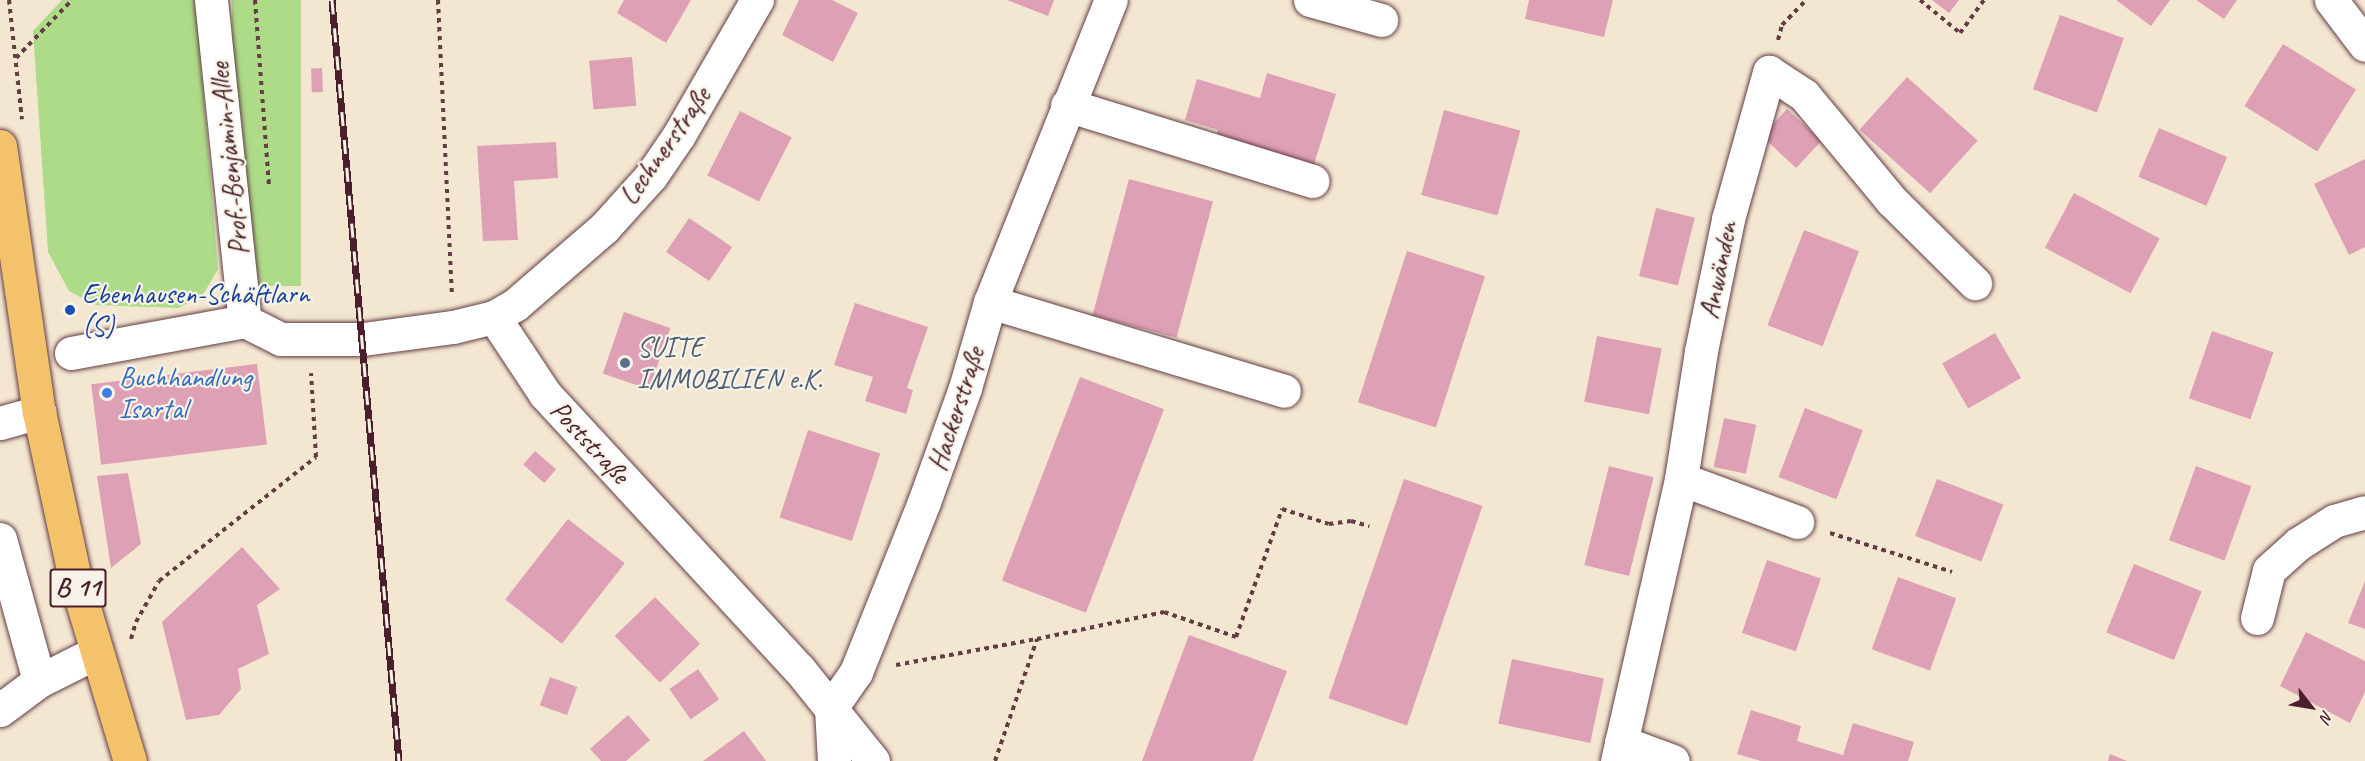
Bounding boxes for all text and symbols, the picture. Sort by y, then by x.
street label: Prof.-Benjamin-Allee [202,61,256,257]
street label: Lechnerstraße [612,81,718,211]
street label: Anwänden [1691,218,1745,322]
place label: Ebenhausen-Schäftlarn (S) [82,277,309,343]
marker: Ebenhausen-Schäftlarn (S) [63,303,77,317]
place label: SUITE IMMOBILIEN e.K. [637,330,822,396]
street label: Hackerstraße [920,343,992,475]
marker: SUITE IMMOBILIEN e.K. [618,356,632,370]
place label: Buchhandlung Isartal [119,360,252,426]
marker: Buchhandlung Isartal [100,386,114,400]
street label: Poststraße [543,394,637,490]
road number: B 11 [50,564,106,612]
north arrow [2281,677,2341,737]
text: N [2315,707,2338,726]

